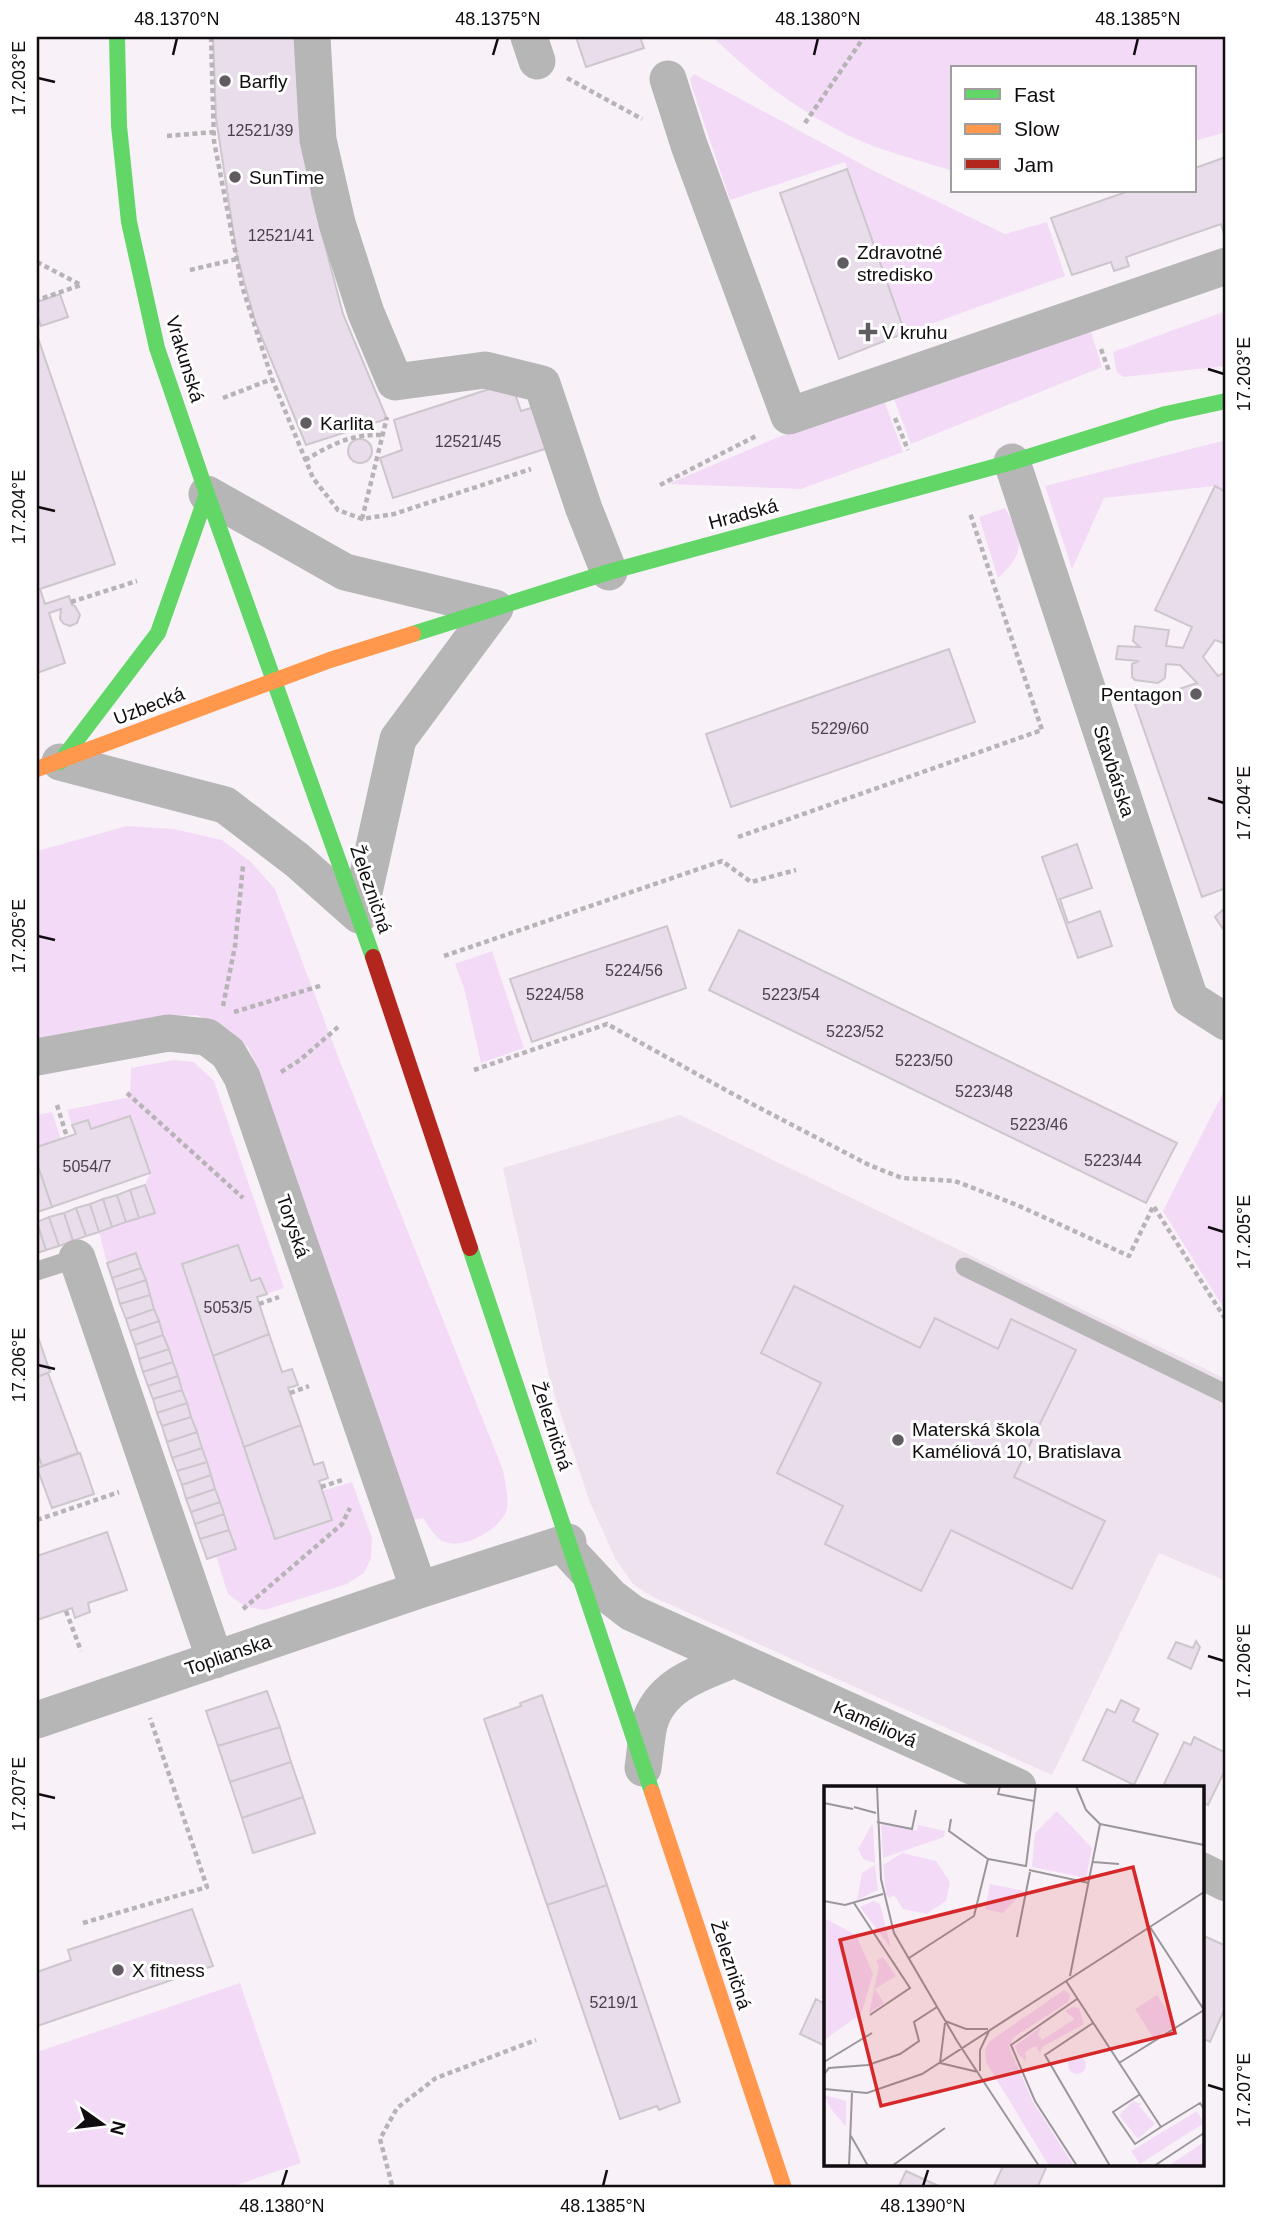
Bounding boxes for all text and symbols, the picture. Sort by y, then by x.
text: 48.1370°N [134,9,220,29]
text: 48.1375°N [455,9,541,29]
text: 48.1380°N [775,9,861,29]
text: 48.1385°N [1095,9,1181,29]
text: 17.203°E [9,41,29,115]
legend [951,66,1196,192]
place label: Barfly [239,71,288,92]
marker: Barfly [217,73,233,89]
text: Fast [1014,83,1055,106]
text: Slow [1014,117,1060,140]
house number: 12521/39 [227,122,293,139]
text: Jam [1014,153,1054,176]
place label: SunTime [249,167,324,188]
marker: SunTime [227,169,243,185]
house number: 12521/41 [248,227,314,244]
place label: Zdravotné stredisko [857,242,943,285]
marker: Zdravotné stredisko [835,255,851,271]
street label: Vrakunská [162,313,208,405]
place label: V kruhu [882,322,947,343]
marker: V kruhu [860,324,876,340]
text: 17.203°E [1234,337,1254,411]
place label: Karlita [320,413,374,434]
marker: Karlita [298,415,314,431]
house number: 12521/45 [435,433,501,450]
text: 17.204°E [9,470,29,544]
street label: Hradská [706,495,780,533]
street label: Uzbecká [111,683,188,729]
place label: Pentagon [1101,684,1182,705]
marker: Pentagon [1188,686,1204,702]
house number: 5229/60 [811,720,869,737]
street label: Stavbárska [1089,723,1139,820]
text: 17.204°E [1234,766,1254,840]
street label: Železničná [346,842,396,936]
text: 17.205°E [9,899,29,973]
house number: 5224/56 [605,962,663,979]
house number: 5224/58 [526,986,584,1003]
house number: 5223/54 [762,986,820,1003]
house number: 5223/52 [826,1023,884,1040]
house number: 5223/50 [895,1052,953,1069]
house number: 5223/48 [955,1083,1013,1100]
house number: 5223/46 [1010,1116,1068,1133]
house number: 5223/44 [1084,1152,1142,1169]
house number: 5054/7 [63,1158,112,1175]
street label: Toryská [272,1192,314,1261]
text: 17.205°E [1234,1195,1254,1269]
house number: 5053/5 [204,1299,253,1316]
text: 17.206°E [9,1328,29,1402]
street label: Železničná [528,1379,576,1473]
place label: Materská škola Kaméliová 10, Bratislava [912,1419,1122,1462]
marker: Materská škola Kaméliová 10, Bratislava [890,1432,906,1448]
text: 17.206°E [1234,1624,1254,1698]
street label: Toplianska [182,1630,274,1680]
street label: Kaméliová [830,1696,920,1752]
text: 17.207°E [9,1757,29,1831]
inset map [824,1786,1204,2166]
street label: Železničná [707,1918,755,2012]
place label: X fitness [132,1960,205,1981]
marker: X fitness [110,1962,126,1978]
house number: 5219/1 [590,1994,639,2011]
text: 17.207°E [1234,2053,1254,2127]
north arrow [66,2088,136,2158]
text: N [106,2119,130,2137]
text: 48.1380°N [239,2196,325,2216]
text: 48.1385°N [560,2196,646,2216]
text: 48.1390°N [880,2196,966,2216]

